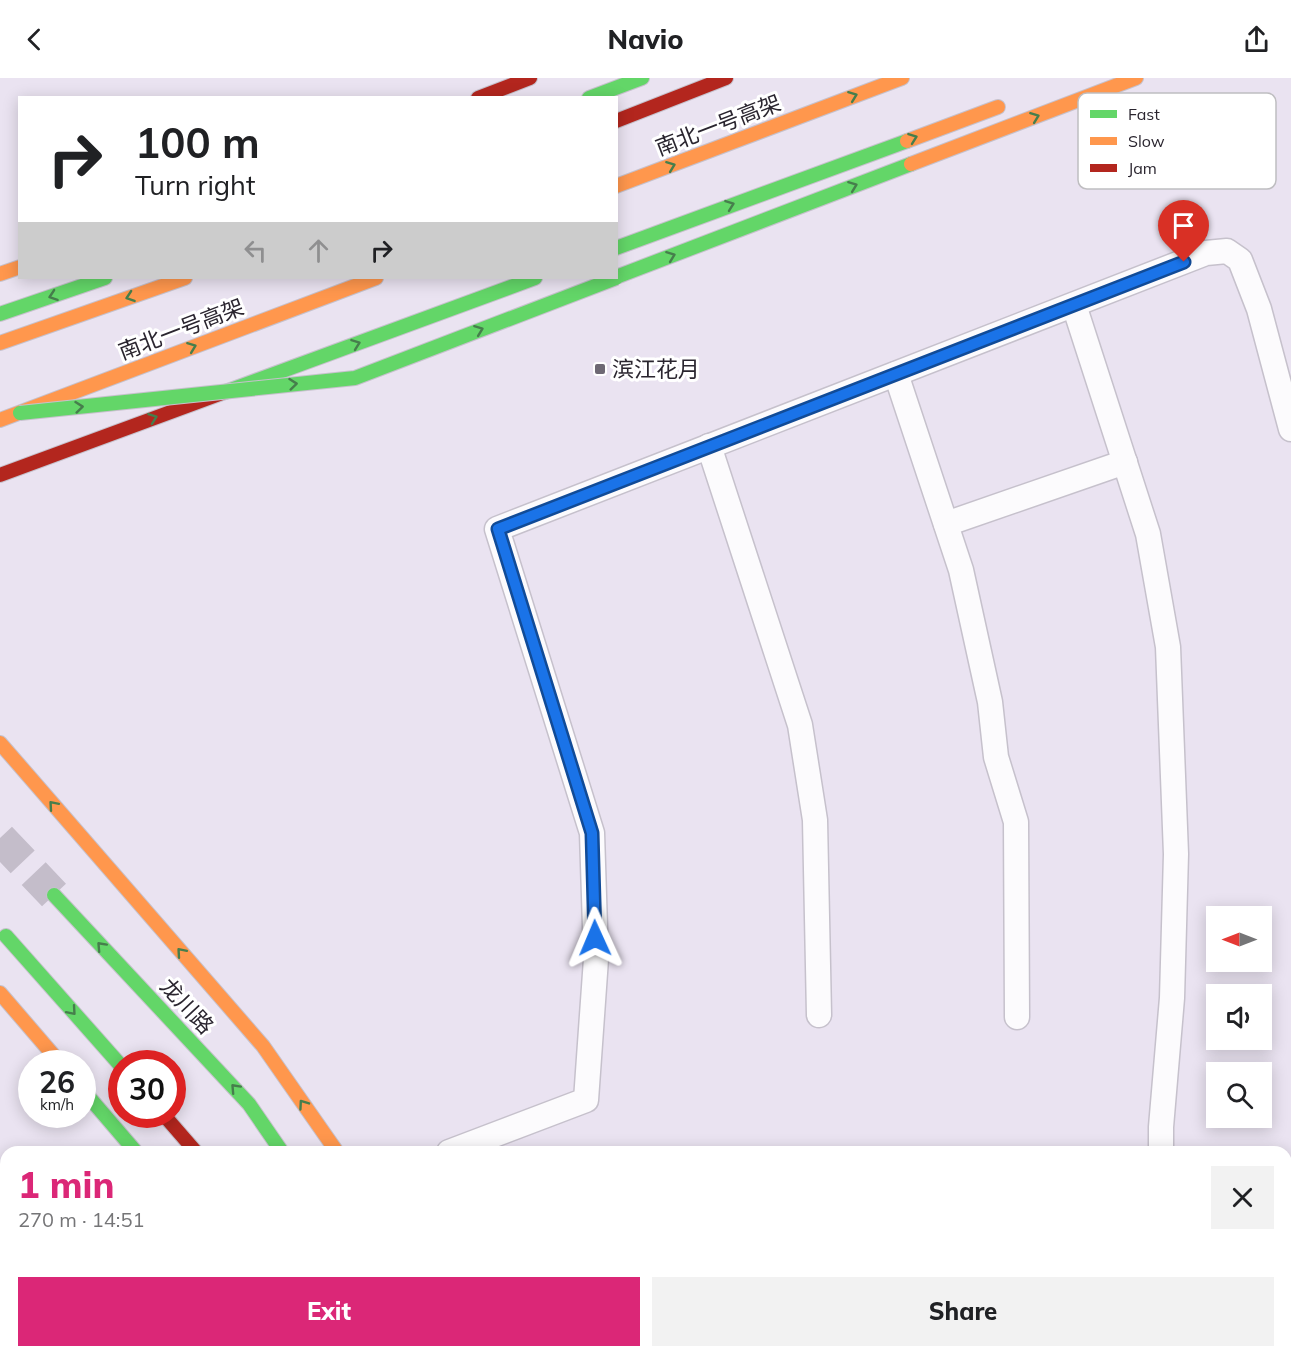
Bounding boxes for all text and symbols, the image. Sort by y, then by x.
text: Navio [607,22,684,56]
icon: back [18,23,51,56]
icon: share [1240,23,1273,56]
street label: 南北一号高架 [651,88,785,162]
one-way arrow [848,91,858,104]
legend [1078,93,1276,189]
text: Fast [1128,104,1160,124]
one-way arrow [1029,111,1040,124]
text: 100 m [135,116,260,169]
icon: right [36,120,114,198]
text: Slow [1128,131,1165,151]
one-way arrow [907,133,918,145]
text: Jam [1128,158,1157,178]
one-way arrow [665,160,676,173]
text: Turn right [135,168,255,202]
one-way arrow [847,181,858,194]
one-way arrow [725,200,735,213]
pin [1158,200,1209,262]
icon: arrive [1167,209,1200,242]
icon: left [239,234,272,267]
icon: ahead [302,234,335,267]
icon: right [365,234,398,267]
one-way arrow [665,251,676,263]
one-way arrow [48,288,59,301]
one-way arrow [125,289,136,302]
street label: 南北一号高架 [114,292,248,366]
one-way arrow [473,325,484,337]
one-way arrow [350,338,361,351]
one-way arrow [187,342,197,355]
place label: 滨江花月 [612,355,700,383]
marker: 滨江花月 [593,362,607,376]
one-way arrow [289,378,298,391]
one-way arrow [74,401,83,413]
one-way arrow [148,413,158,426]
one-way arrow [49,801,60,812]
position arrow [563,906,627,970]
north arrow [1206,906,1272,972]
map controls [1206,906,1272,1128]
one-way arrow [97,942,108,953]
one-way arrow [177,948,188,959]
street label: 龙川路 [154,972,220,1040]
button: sound [1206,984,1272,1050]
one-way arrow [65,1004,76,1015]
speed limit sign: 30 [108,1050,186,1128]
button: search [1206,1062,1272,1128]
text: 26 [39,1063,75,1101]
one-way arrow [231,1084,242,1095]
text: km/h [40,1095,74,1114]
one-way arrow [299,1100,310,1111]
text: 1 min [18,1162,114,1207]
button: close [1211,1166,1274,1229]
text: 270 m · 14:51 [18,1207,144,1232]
button: Exit [18,1277,640,1346]
button: Share [652,1277,1274,1346]

